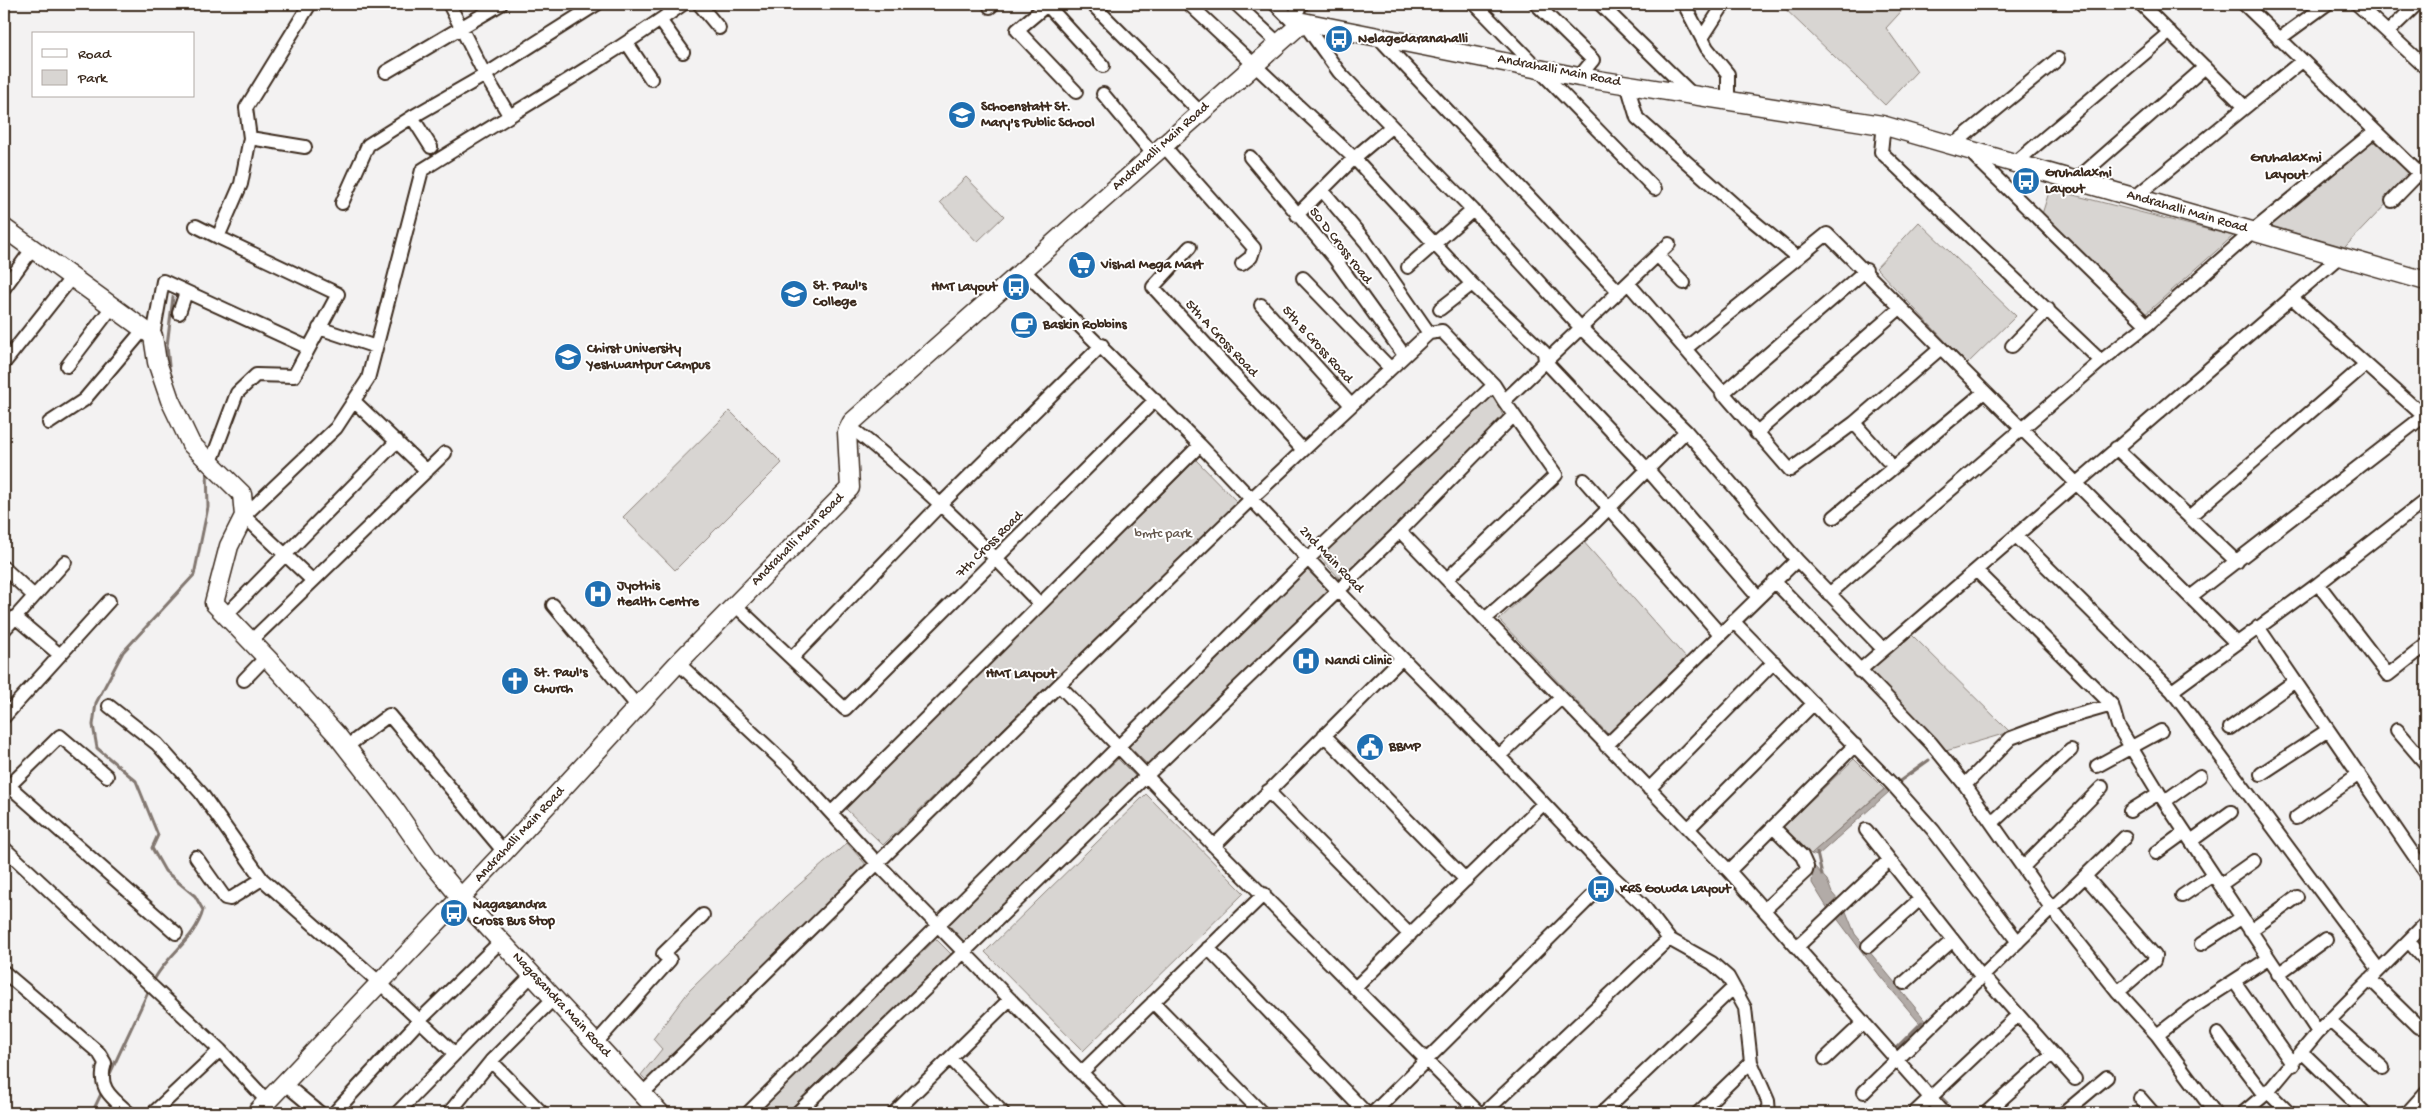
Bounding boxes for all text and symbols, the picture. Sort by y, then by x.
bus stop icon: Nelagedaranahalli [1324,24,1354,54]
place label: Nelagedaranahalli [1358,31,1468,48]
legend [32,32,195,98]
text: Road [78,46,112,64]
street label: Andrahalli Main Road [1496,51,1624,92]
text: Park [77,70,108,88]
street label: Andrahalli Main Road [1109,98,1214,195]
place label: Schoenstatt St. Mary's Public School [981,99,1095,132]
school or university icon: Schoenstatt St. Mary's Public School [947,100,977,130]
district label: Gruhalaxmi Layout [2250,149,2322,184]
place label: Gruhalaxmi Layout [2045,165,2112,198]
bus stop icon: Gruhalaxmi Layout [2011,166,2041,196]
street label: Andrahalli Main Road [2125,187,2251,238]
street label: 50 D Cross road [1305,204,1376,289]
supermarket icon: Vishal Mega Mart [1067,250,1097,280]
place label: Vishal Mega Mart [1100,257,1204,274]
bus stop icon: HMT Layout [1001,272,1031,302]
place label: St. Paul's College [812,278,868,311]
school or university icon: St. Paul's College [779,279,809,309]
place label: HMT Layout [931,279,998,296]
street label: 5th A Cross Road [1181,297,1262,382]
street label: 5th B Cross Road [1278,303,1357,389]
cafe icon: Baskin Robbins [1009,310,1039,340]
place label: Baskin Robbins [1042,317,1127,334]
place label: Chirst University Yeshwantpur Campus [585,341,711,374]
school or university icon: Chirst University Yeshwantpur Campus [553,342,583,372]
street label: Andrahalli Main Road [748,489,849,590]
street label: 7th Cross Road [952,507,1028,583]
street label: 2nd Main Road [1295,523,1368,598]
park label: bmtc park [1135,526,1193,543]
place label: Jyothis Health Centre [616,578,700,611]
hospital icon: Jyothis Health Centre [583,579,613,609]
hospital icon: Nandi Clinic [1291,646,1321,676]
place label: Nandi Clinic [1325,653,1393,670]
place label: St. Paul's Church [533,665,589,698]
district label: HMT Layout [986,665,1058,683]
church icon: St. Paul's Church [500,666,530,696]
public building icon: BBMP [1355,732,1385,762]
place label: BBMP [1388,739,1422,756]
street label: Andrahalli Main Road [471,782,570,886]
bus stop icon: KRS Gowda Layout [1586,874,1616,904]
place label: KRS Gowda Layout [1619,881,1732,898]
place label: Nagasandra Cross Bus Stop [472,897,555,930]
bus stop icon: Nagasandra Cross Bus Stop [439,898,469,928]
street label: Nagasandra Main Road [508,949,615,1062]

